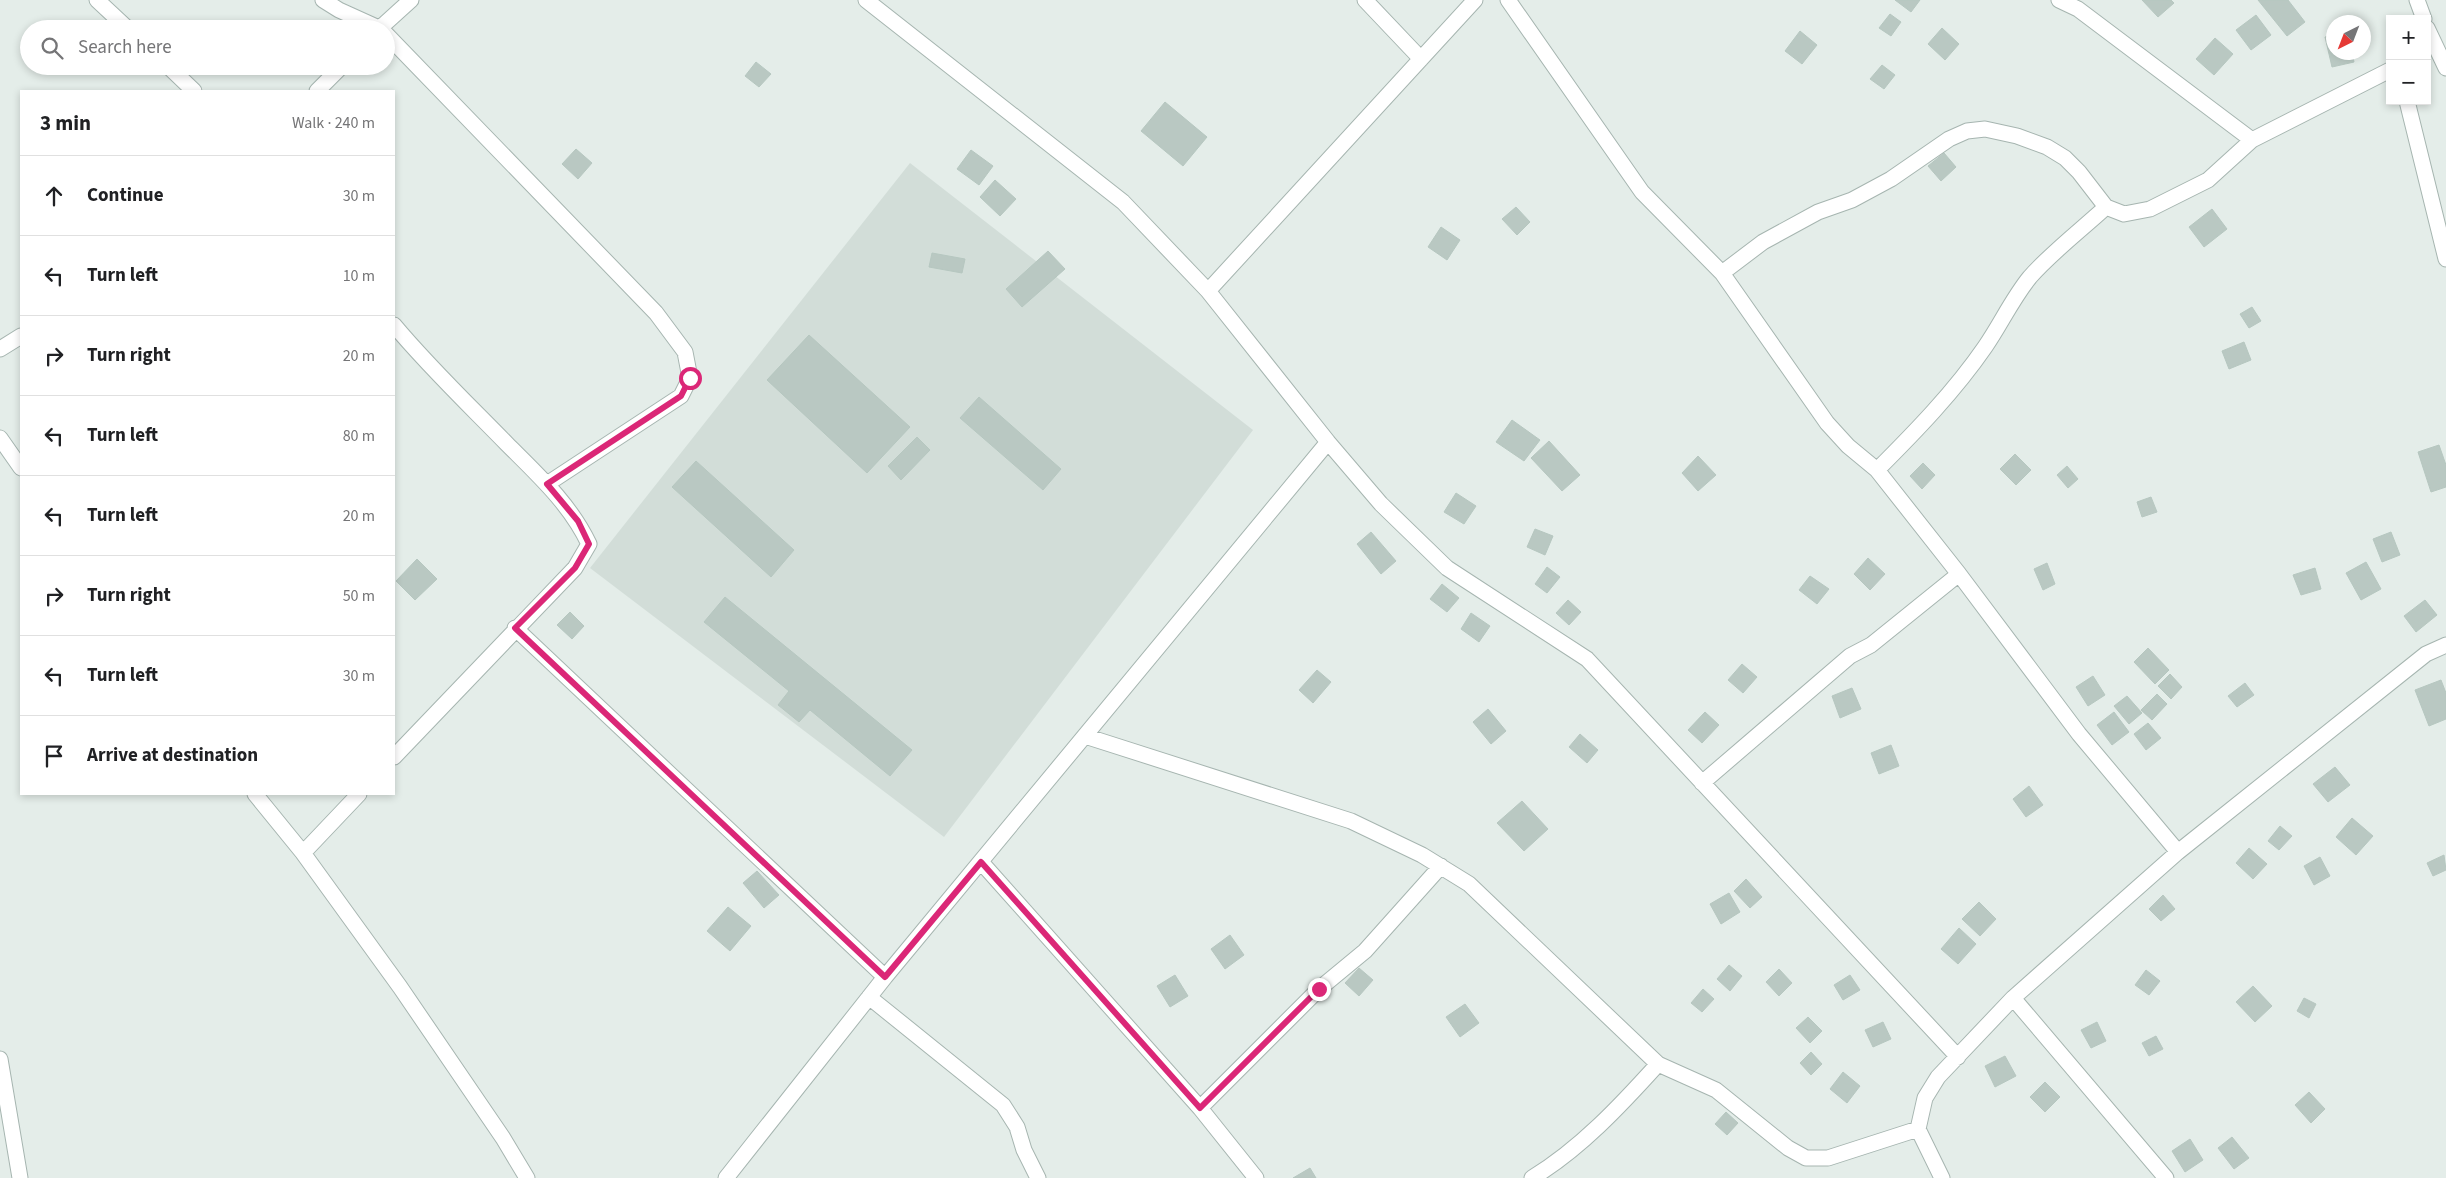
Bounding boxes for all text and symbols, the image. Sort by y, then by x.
north arrow [2326,15,2371,60]
map controls [2386,15,2431,105]
button: + [2386,15,2431,60]
search box [20,20,395,75]
icon: search [38,34,66,62]
text: Search here [78,34,172,61]
button: − [2386,60,2431,105]
text: 3 min [40,108,91,138]
text: Walk · 240 m [292,112,375,134]
icon: ahead [40,182,68,210]
text: Continue [87,182,164,209]
text: 30 m [343,185,375,207]
icon: left [40,262,68,290]
text: Turn left [87,262,158,289]
text: 10 m [343,265,375,287]
icon: right [40,342,68,370]
text: Turn right [87,342,171,369]
text: 20 m [343,345,375,367]
route start [679,367,702,390]
icon: left [40,422,68,450]
text: Turn left [87,422,158,449]
text: 80 m [343,425,375,447]
icon: left [40,502,68,530]
text: Turn left [87,502,158,529]
text: 20 m [343,505,375,527]
icon: right [40,582,68,610]
text: Turn right [87,582,171,609]
text: 50 m [343,585,375,607]
icon: left [40,662,68,690]
text: Turn left [87,662,158,689]
text: 30 m [343,665,375,687]
icon: arrive [40,742,68,770]
text: Arrive at destination [87,742,258,769]
route end [1308,978,1331,1001]

